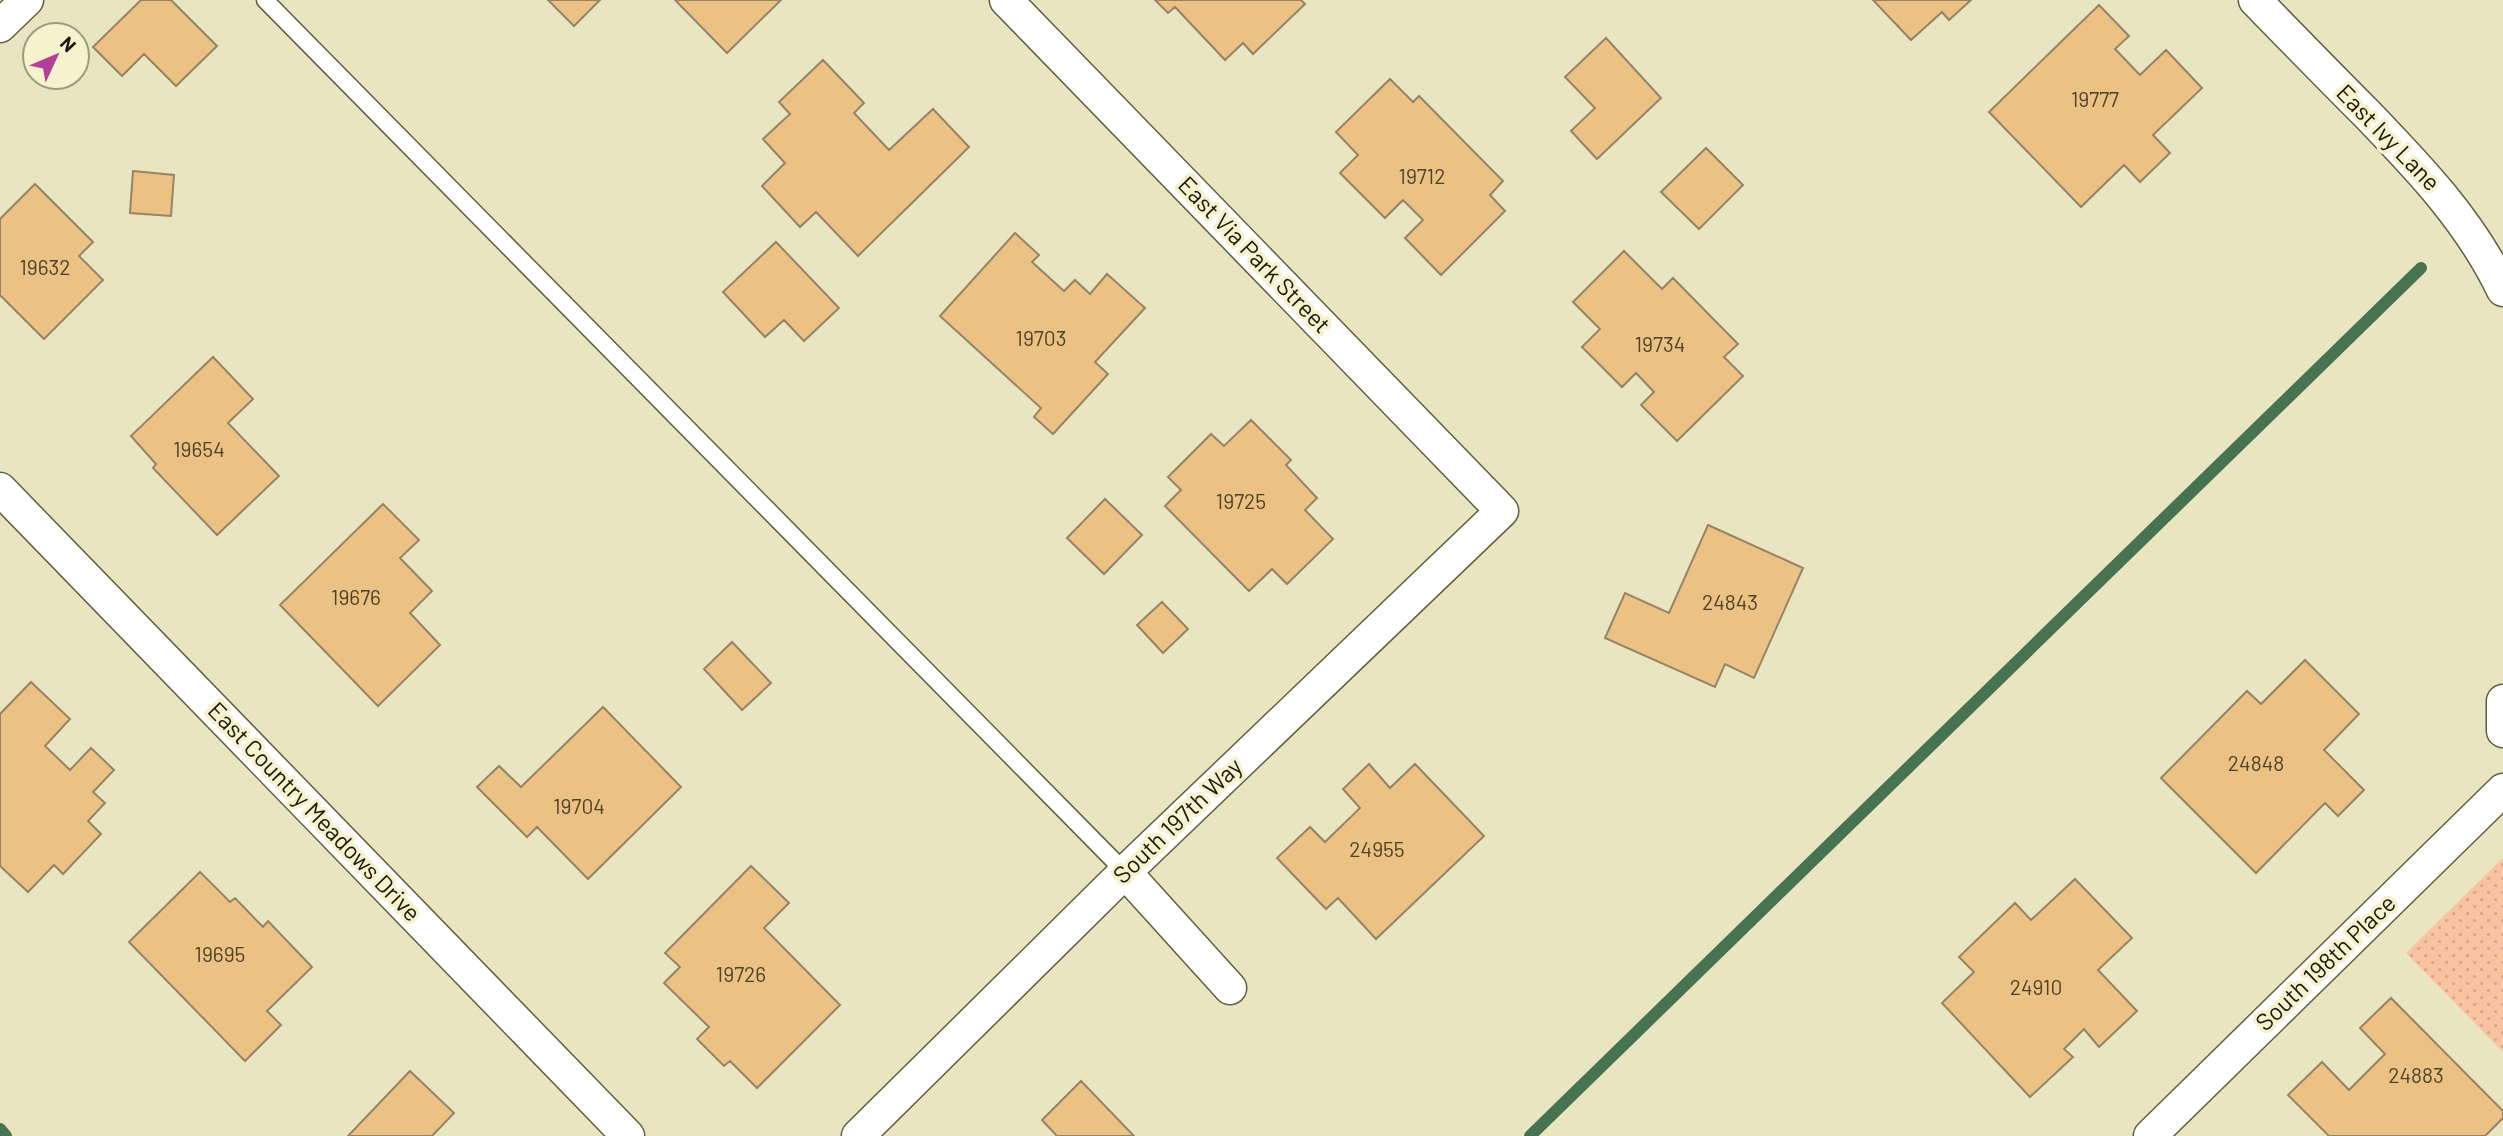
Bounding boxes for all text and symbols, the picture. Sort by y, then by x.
north arrow [21,21,91,91]
text: N [56,31,81,56]
street label: East Ivy Lane [2331,78,2447,196]
house number: 19777 [2071,86,2119,111]
house number: 19712 [1399,163,1445,188]
street label: East Via Park Street [1173,170,1337,338]
house number: 19632 [19,254,71,279]
house number: 19703 [1016,325,1066,350]
house number: 19734 [1635,331,1685,356]
house number: 19654 [173,436,225,461]
house number: 19725 [1216,488,1266,513]
house number: 19676 [331,584,381,609]
house number: 24843 [1702,589,1758,614]
street label: East Country Meadows Drive [203,695,427,927]
house number: 24848 [2228,750,2284,775]
street label: South 197th Way [1106,751,1248,889]
house number: 19704 [553,793,605,818]
house number: 24955 [1349,836,1405,861]
street label: South 198th Place [2249,888,2401,1036]
house number: 19695 [195,941,245,966]
house number: 19726 [716,961,766,986]
house number: 24910 [2010,974,2062,999]
house number: 24883 [2388,1062,2444,1087]

